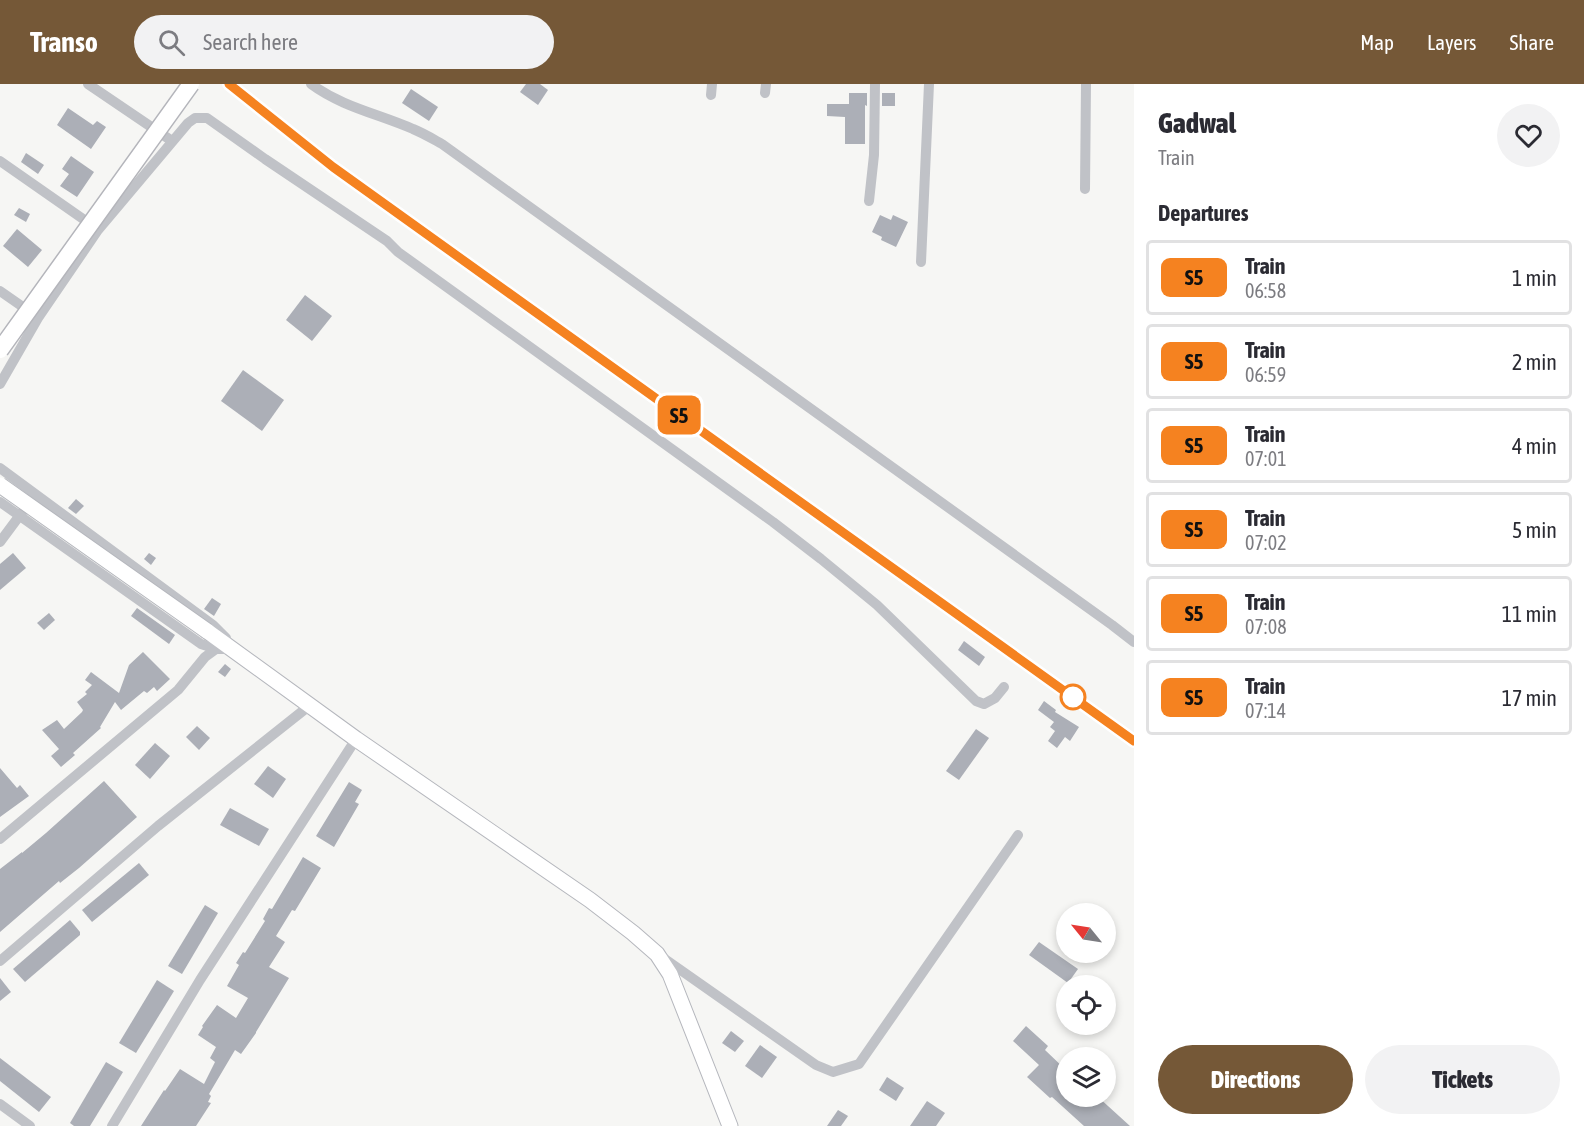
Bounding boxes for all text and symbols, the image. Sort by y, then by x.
search box [134,15,554,69]
text: Transo [30,26,98,58]
icon: search [155,26,188,59]
text: Search here [203,29,298,55]
text: Map [1360,30,1394,54]
text: Layers [1427,30,1477,54]
text: Share [1510,30,1554,54]
button: heart [1497,104,1560,167]
text: Gadwal [1158,107,1236,139]
text: Train [1158,146,1195,169]
text: Departures [1158,200,1248,226]
text: Train [1245,253,1285,279]
text: S5 [1185,265,1203,289]
text: 1 min [1512,265,1557,291]
text: 06:58 [1245,279,1286,302]
text: Train [1245,337,1285,363]
text: S5 [1185,349,1203,373]
text: 2 min [1512,349,1557,375]
text: 06:59 [1245,363,1286,386]
line badge: S5 [652,396,706,434]
text: S5 [670,403,688,427]
text: Train [1245,421,1285,447]
text: S5 [1185,433,1203,457]
text: 4 min [1512,433,1557,459]
text: 07:01 [1245,447,1287,470]
text: Train [1245,505,1285,531]
text: S5 [1185,517,1203,541]
text: 5 min [1512,517,1557,543]
text: 07:02 [1245,531,1287,554]
text: Train [1245,589,1285,615]
text: S5 [1185,601,1203,625]
text: 11 min [1502,601,1557,627]
text: 07:08 [1245,615,1287,638]
text: Train [1245,673,1285,699]
unlabelled marker [1060,684,1086,710]
text: S5 [1185,685,1203,709]
text: 17 min [1502,685,1557,711]
text: 07:14 [1245,699,1286,722]
north arrow [1056,903,1116,963]
map controls [1056,903,1116,1107]
button: locate [1056,975,1116,1035]
button: Directions [1158,1045,1353,1114]
button: Tickets [1365,1045,1560,1114]
button: layers [1056,1047,1116,1107]

